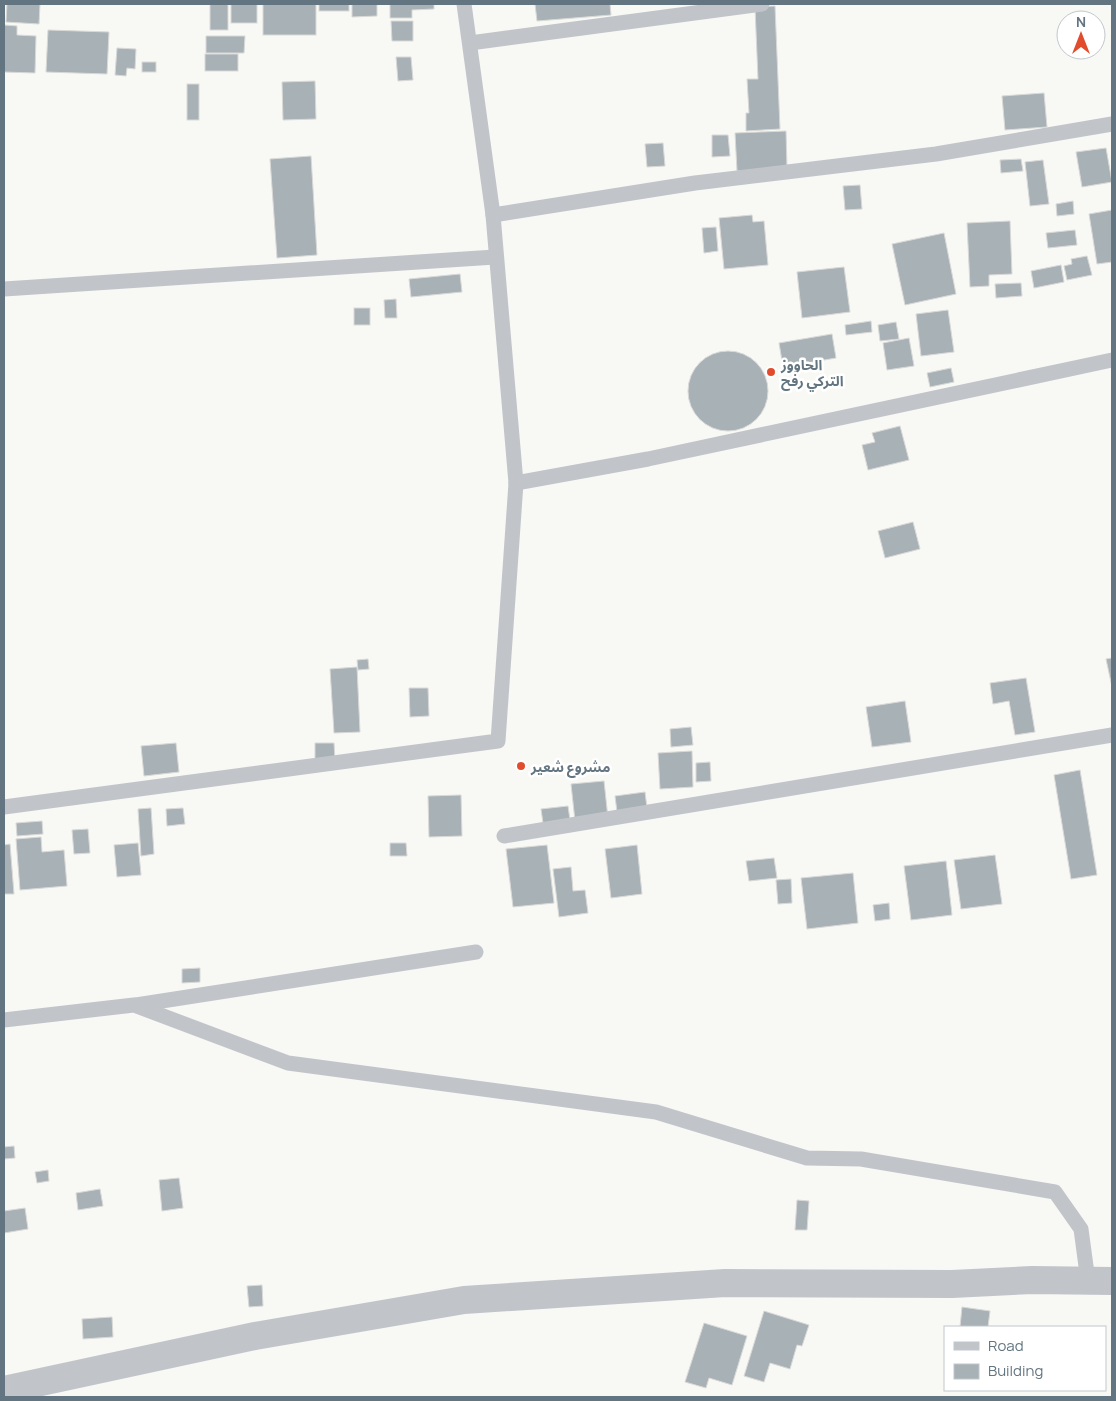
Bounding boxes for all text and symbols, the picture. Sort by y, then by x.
north arrow [1056,10,1106,60]
text: N [1076,12,1086,31]
place label: الحاووز التركي رفح [780,355,844,392]
marker: الحاووز التركي رفح [765,366,777,378]
place label: مشروع شعير [530,757,611,778]
marker: مشروع شعير [515,760,527,772]
legend [944,1326,1106,1391]
text: Road [988,1335,1024,1356]
text: Building [988,1360,1043,1381]

